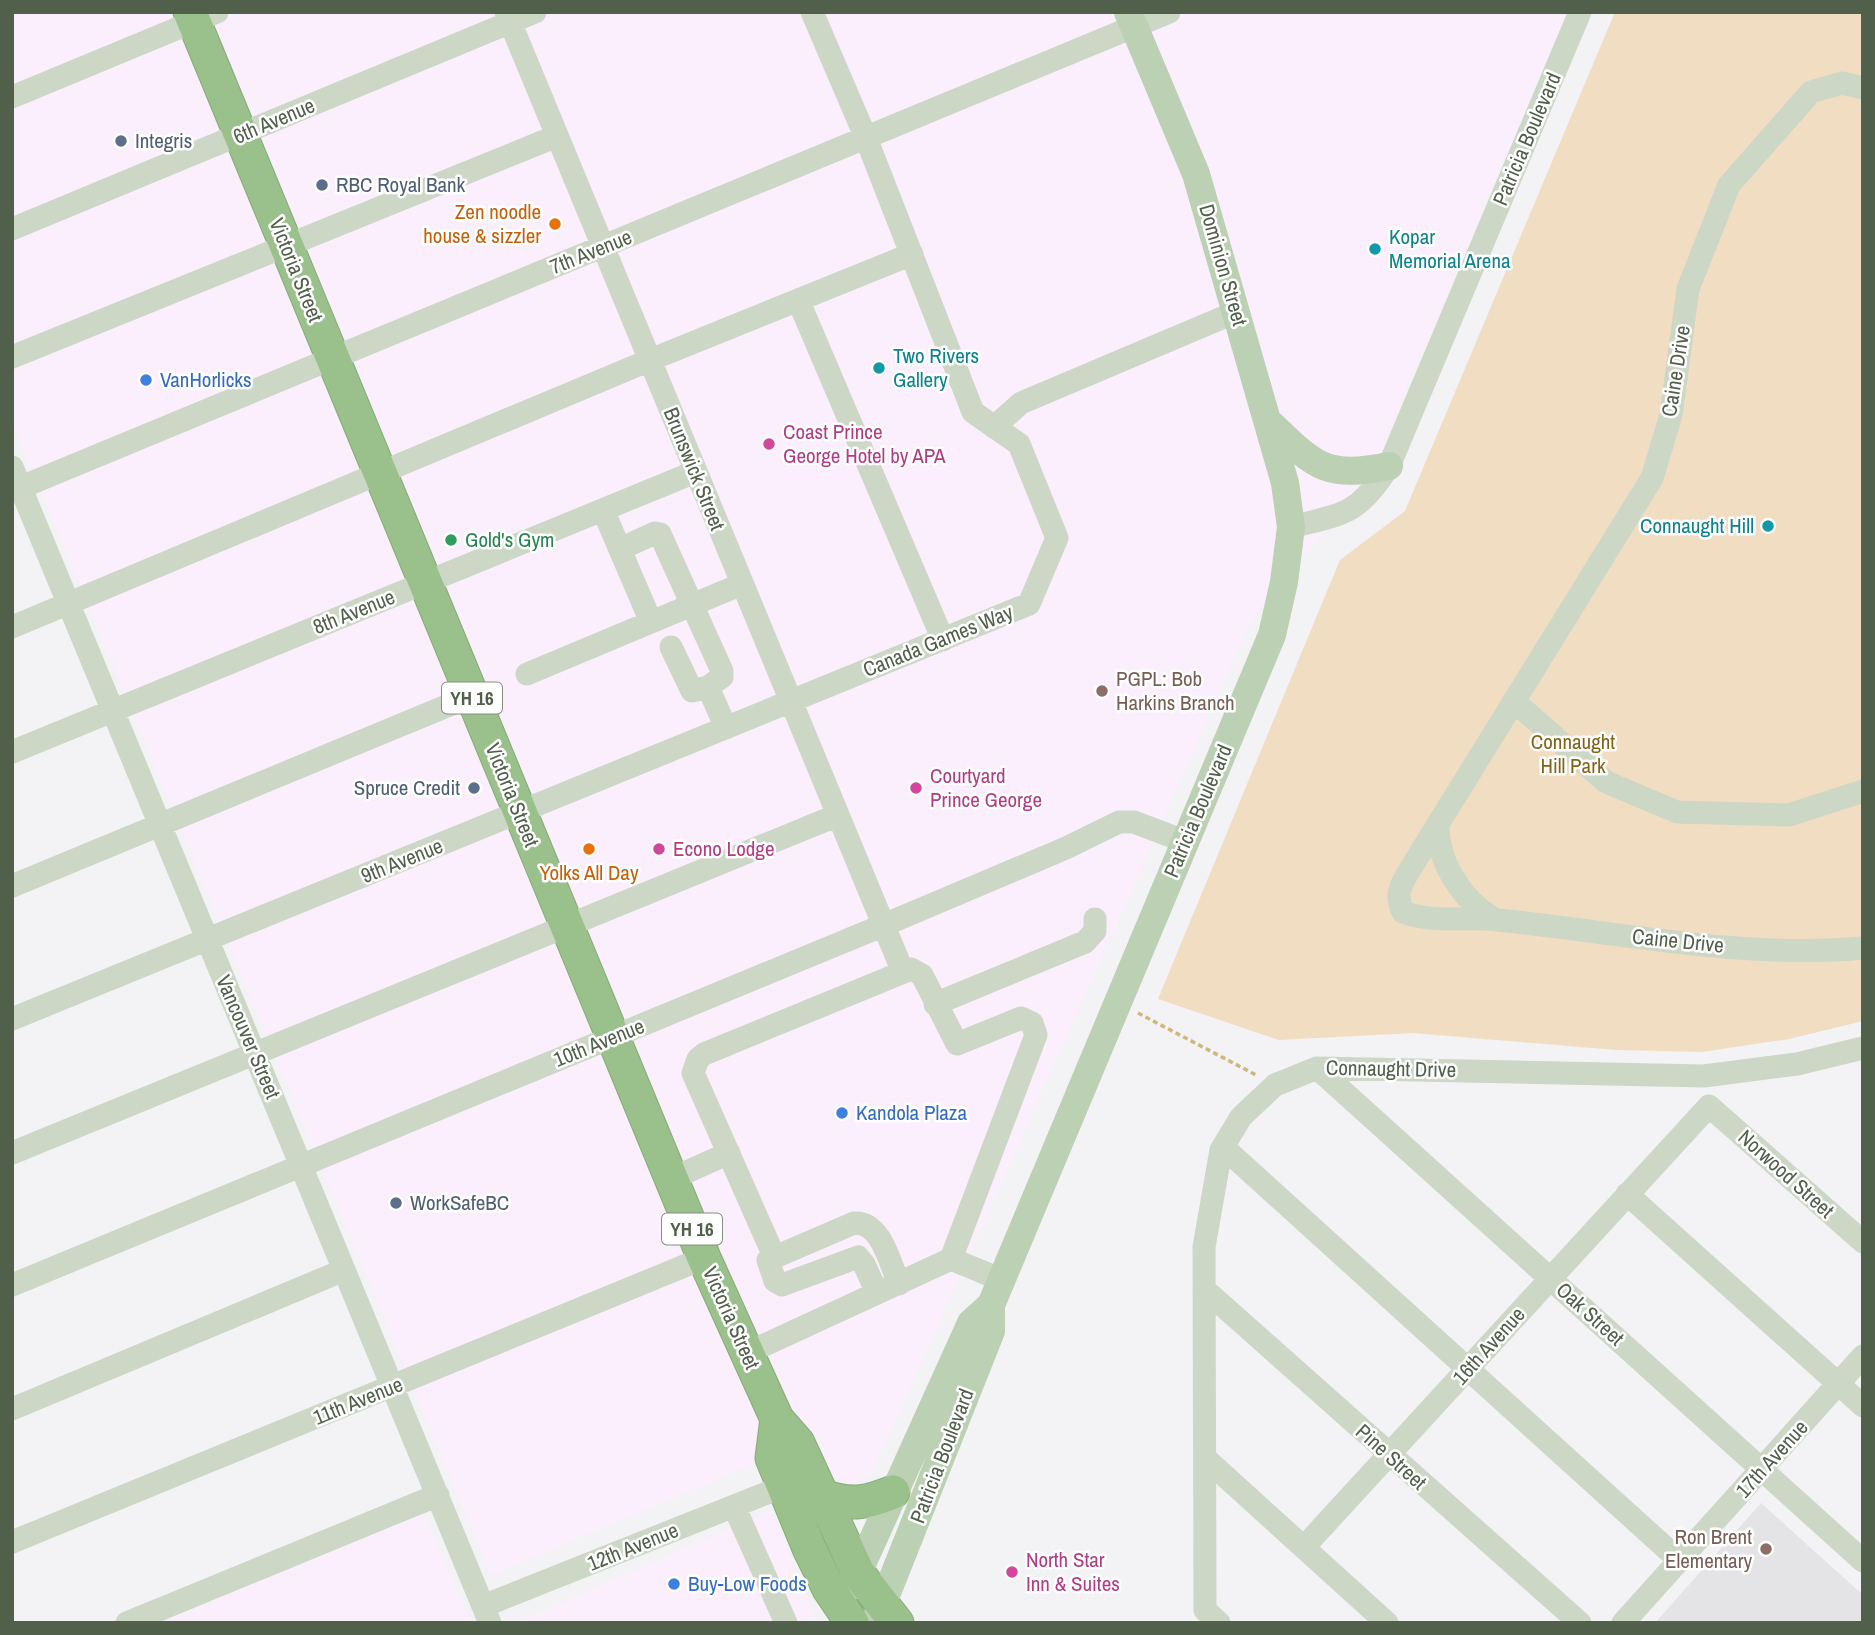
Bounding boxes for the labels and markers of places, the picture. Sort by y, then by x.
place label: Integris [135,126,192,155]
marker: Integris [113,133,129,149]
place label: RBC Royal Bank [336,170,466,199]
marker: RBC Royal Bank [314,177,330,193]
place label: Zen noodle house & sizzler [423,197,541,250]
marker: Zen noodle house & sizzler [547,216,563,232]
place label: Kopar Memorial Arena [1389,222,1511,275]
marker: Kopar Memorial Arena [1367,241,1383,257]
place label: Two Rivers Gallery [893,341,979,394]
marker: Two Rivers Gallery [871,360,887,376]
place label: VanHorlicks [160,365,252,394]
marker: VanHorlicks [138,372,154,388]
place label: Coast Prince George Hotel by APA [783,417,946,470]
marker: Coast Prince George Hotel by APA [761,436,777,452]
place label: Connaught Hill [1640,511,1754,540]
marker: Connaught Hill [1760,518,1776,534]
place label: Gold's Gym [465,525,554,554]
marker: Gold's Gym [443,532,459,548]
place label: PGPL: Bob Harkins Branch [1116,664,1235,717]
marker: PGPL: Bob Harkins Branch [1094,683,1110,699]
place label: Courtyard Prince George [930,761,1042,814]
place label: Spruce Credit [354,773,460,802]
marker: Spruce Credit [466,780,482,796]
marker: Courtyard Prince George [908,780,924,796]
place label: Econo Lodge [673,834,775,863]
marker: Yolks All Day [581,841,597,857]
marker: Econo Lodge [651,841,667,857]
place label: Yolks All Day [539,858,639,887]
place label: Kandola Plaza [856,1098,967,1127]
marker: Kandola Plaza [834,1105,850,1121]
place label: WorkSafeBC [410,1188,509,1217]
marker: WorkSafeBC [388,1195,404,1211]
place label: Ron Brent Elementary [1665,1522,1752,1575]
marker: Ron Brent Elementary [1758,1541,1774,1557]
place label: North Star Inn & Suites [1026,1545,1120,1598]
marker: North Star Inn & Suites [1004,1564,1020,1580]
place label: Buy-Low Foods [688,1569,807,1598]
marker: Buy-Low Foods [666,1576,682,1592]

